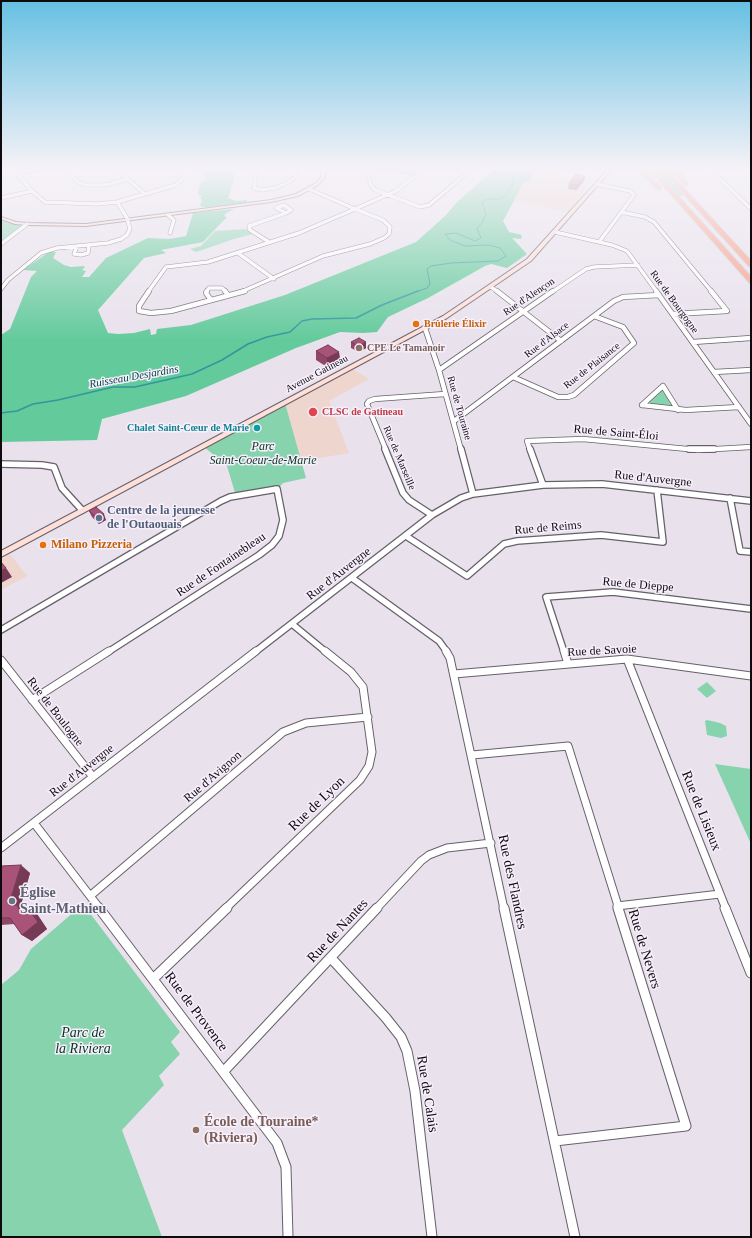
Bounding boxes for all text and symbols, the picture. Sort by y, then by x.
street label: Rue de Bourgogne [647,268,701,336]
street label: Rue d'Alençon [501,275,557,319]
place label: Brûlerie Élixir [424,318,486,330]
marker: Brûlerie Élixir [411,319,421,329]
street label: Rue d'Alsace [522,319,572,361]
street label: Rue de Plaisance [561,340,623,392]
place label: CPE Le Tamanoir [367,342,445,354]
marker: CPE Le Tamanoir [354,343,364,353]
street label: Avenue Gatineau [284,353,350,395]
water label: Ruisseau Desjardins [88,363,180,391]
street label: Rue de Touraine [444,375,474,441]
marker: CLSC de Gatineau [307,406,319,418]
place label: CLSC de Gatineau [322,406,403,418]
place label: Chalet Saint-Cœur de Marie [127,422,249,434]
street label: Rue de Saint-Éloi [573,422,659,444]
marker: Chalet Saint-Cœur de Marie [252,423,262,433]
street label: Rue de Marseille [380,424,418,492]
park label: Parc Saint-Coeur-de-Marie [209,440,317,468]
street label: Rue d'Auvergne [614,468,692,490]
place label: Centre de la jeunesse de l'Outaouais [107,504,215,532]
marker: Centre de la jeunesse de l'Outaouais [94,513,104,523]
street label: Rue de Reims [514,518,582,538]
street label: Rue de Fontainebleau [174,530,268,600]
place label: Milano Pizzeria [51,538,132,552]
marker: Milano Pizzeria [38,540,48,550]
street label: Rue d'Auvergne [304,544,374,604]
street label: Rue de Dieppe [602,575,674,595]
street label: Rue de Savoie [567,642,637,660]
street label: Rue de Boulogne [24,675,86,749]
street label: Rue d'Auvergne [47,741,117,801]
street label: Rue d'Avignon [181,748,245,806]
street label: Rue de Lisieux [677,769,725,853]
street label: Rue de Lyon [285,773,349,835]
street label: Rue des Flandres [494,833,530,931]
place label: Église Saint-Mathieu [20,885,106,918]
street label: Rue de Nantes [304,895,372,967]
marker: Église Saint-Mathieu [7,896,17,906]
street label: Rue de Nevers [624,907,664,991]
street label: Rue de Provence [161,969,231,1055]
park label: Parc de la Riviera [55,1025,111,1058]
street label: Rue de Calais [413,1054,441,1134]
place label: École de Touraine* (Riviera) [204,1114,319,1146]
marker: École de Touraine* (Riviera) [191,1125,201,1135]

